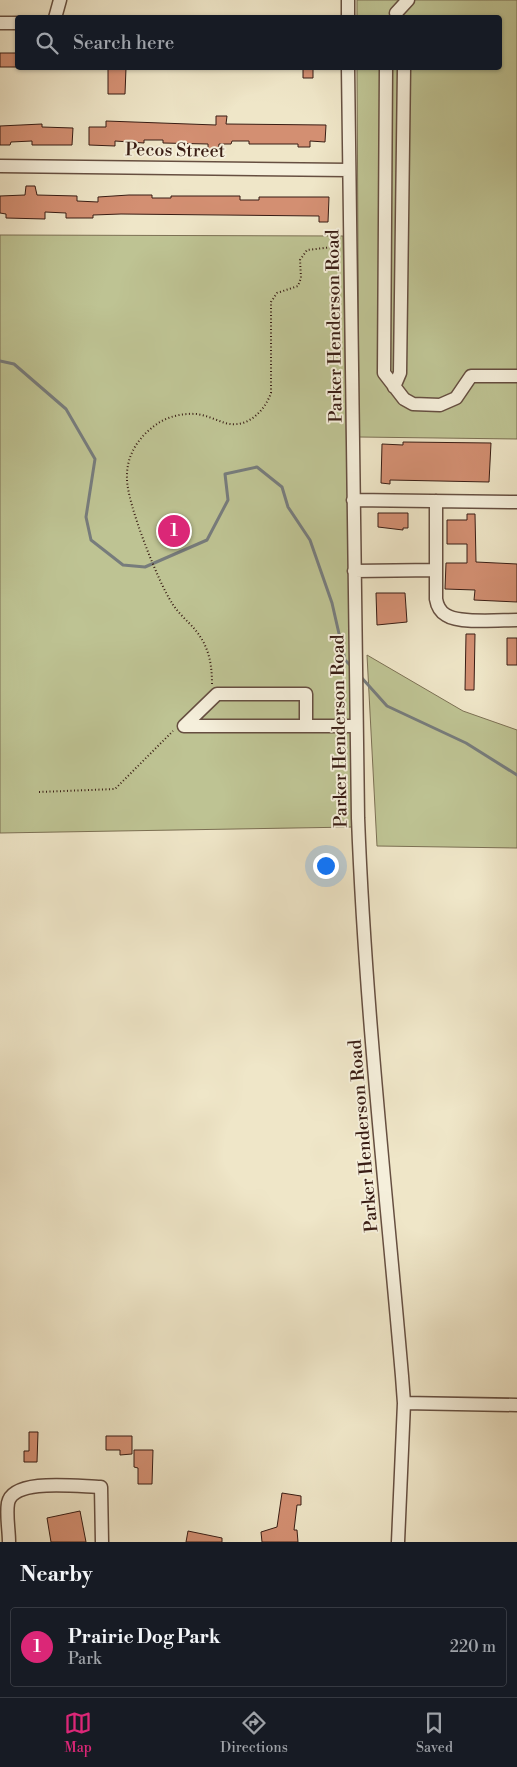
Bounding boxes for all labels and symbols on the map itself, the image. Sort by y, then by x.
street label: Pecos Street [125,138,226,163]
street label: Parker Henderson Road [321,228,348,423]
pin: 1 [158,512,190,550]
street label: Parker Henderson Road [326,633,353,828]
your location [313,853,339,879]
street label: Parker Henderson Road [344,1038,383,1233]

